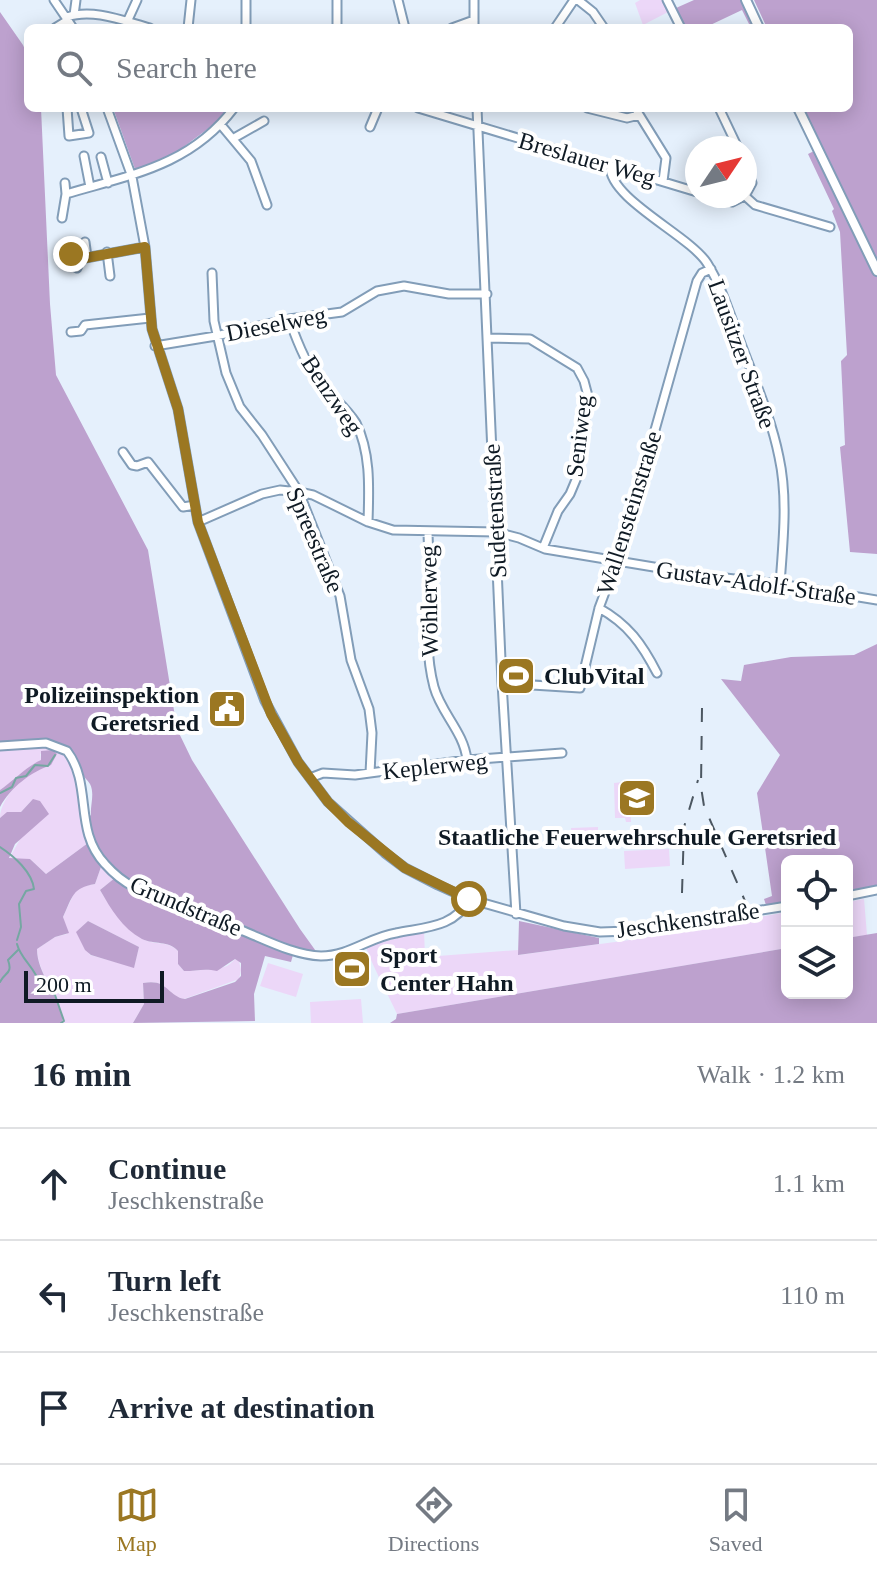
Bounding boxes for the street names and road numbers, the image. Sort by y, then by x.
street label: Breslauer Weg [516,127,658,191]
street label: Lausitzer Straße [703,276,781,432]
street label: Dieselweg [224,302,328,346]
street label: Benzweg [296,351,368,439]
street label: Seniweg [561,393,597,479]
street label: Wallensteinstraße [592,428,666,598]
street label: Sudetenstraße [478,443,512,579]
street label: Spreestraße [281,483,349,597]
street label: Wöhlerweg [415,545,443,657]
street label: Gustav-Adolf-Straße [655,556,857,610]
street label: Keplerweg [381,748,489,784]
street label: Grundstraße [126,871,246,941]
street label: Jeschkenstraße [615,897,761,943]

